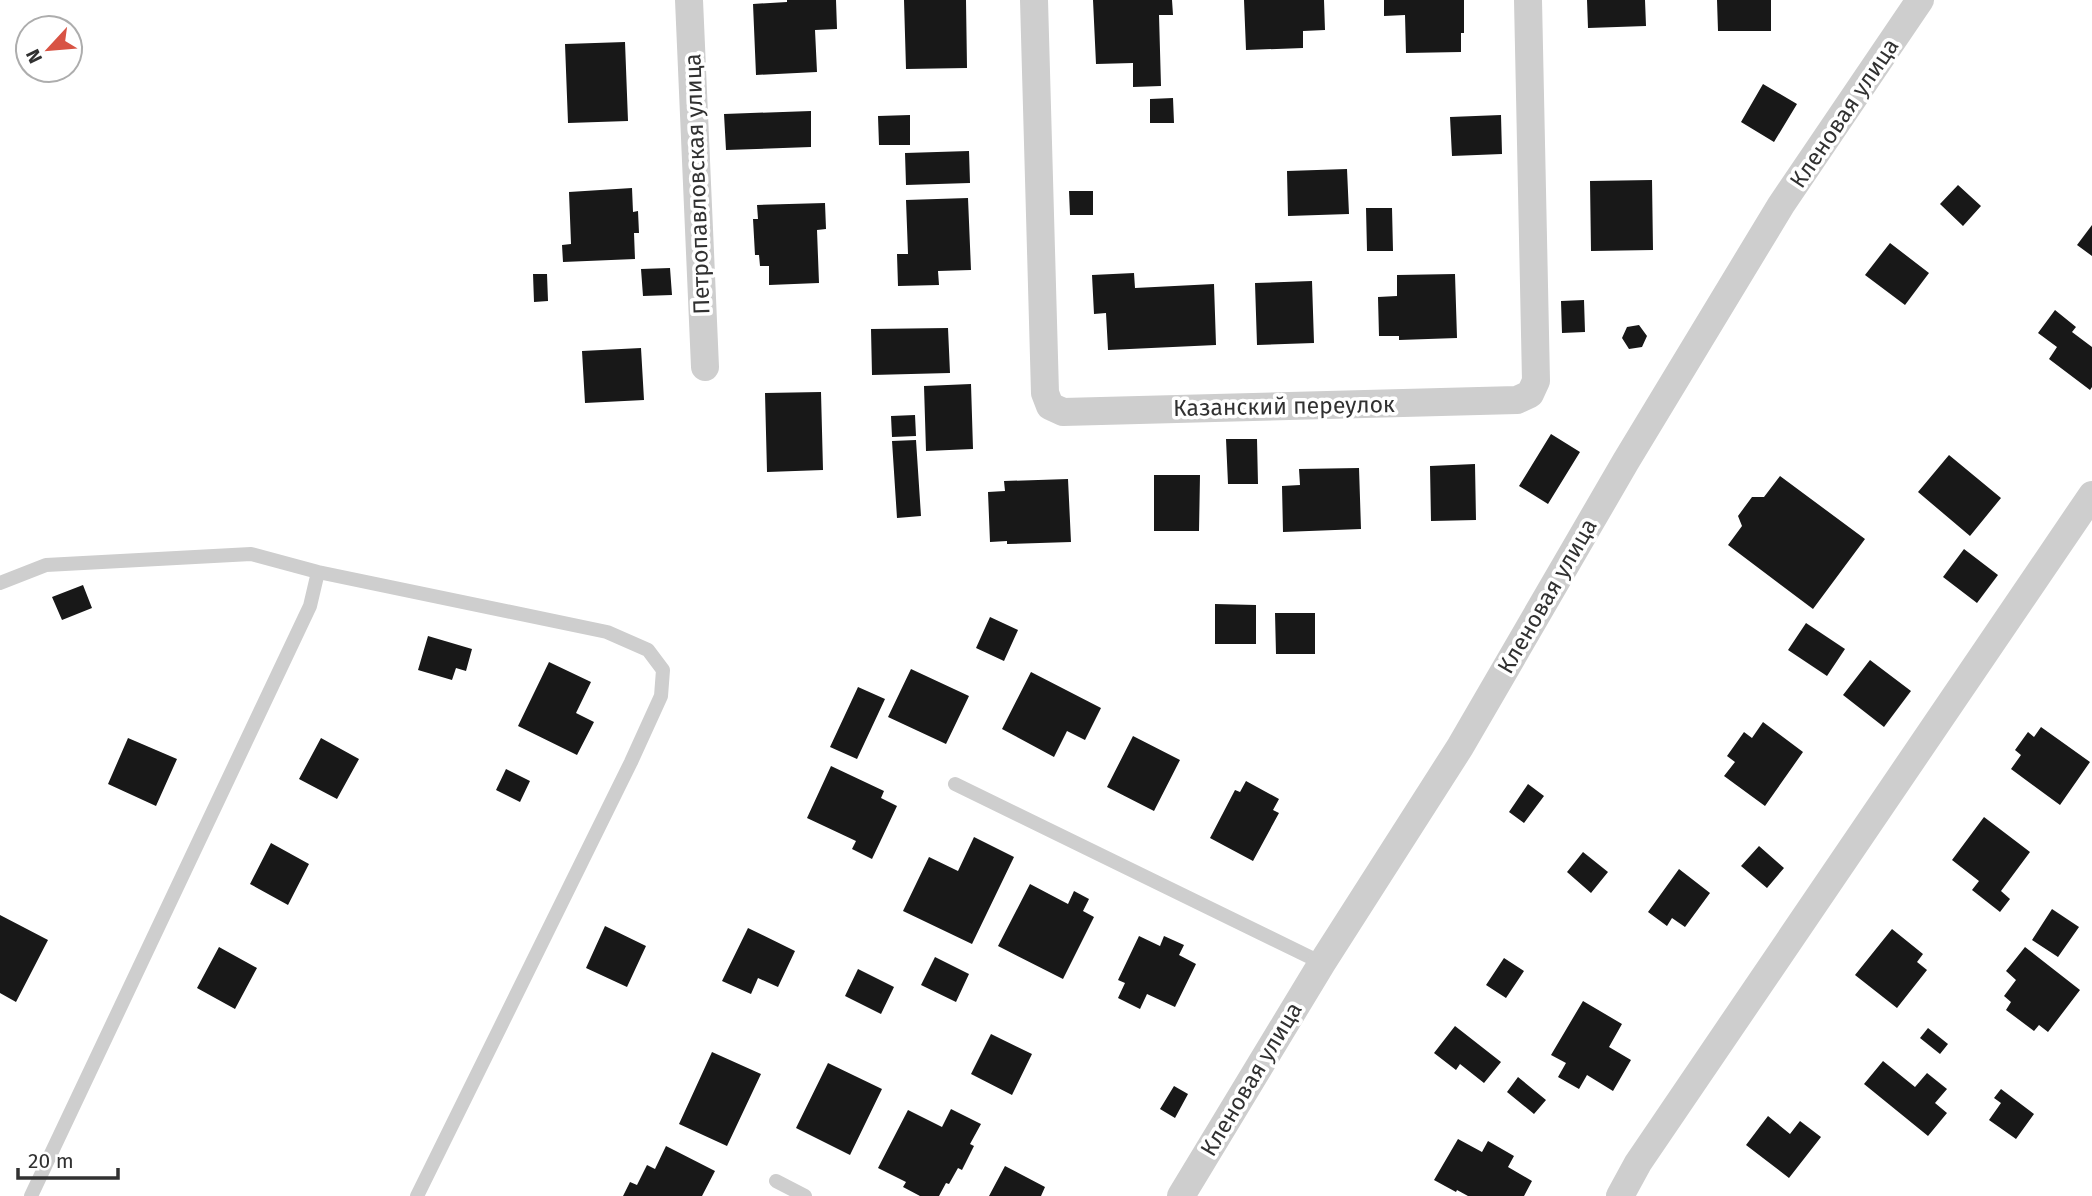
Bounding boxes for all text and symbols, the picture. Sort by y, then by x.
north arrow [14,14,84,84]
street label: Кленовая улица [1784,33,1904,193]
text: N [21,46,47,67]
street label: Петропавловская улица [678,53,716,315]
street label: Казанский переулок [1173,390,1395,422]
street label: Кленовая улица [1491,513,1603,679]
street label: Кленовая улица [1194,997,1308,1161]
scale bar [18,1136,117,1180]
text: 20 m [28,1148,74,1174]

